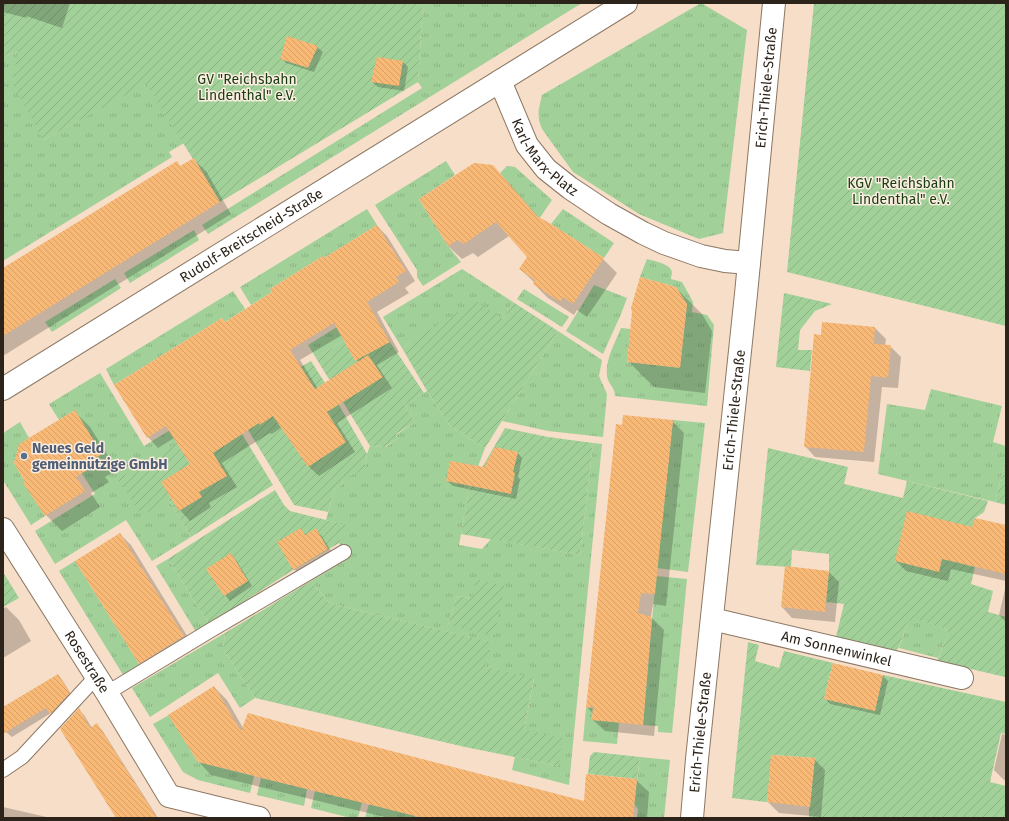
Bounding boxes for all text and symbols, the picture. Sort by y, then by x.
street label: Erich-Thiele-Straße [752,26,780,149]
park label: GV "Reichsbahn Lindenthal" e.V. [197,71,297,104]
street label: Karl-Marx-Platz [508,116,581,200]
park label: KGV "Reichsbahn Lindenthal" e.V. [847,175,955,208]
street label: Rudolf-Breitscheid-Straße [176,184,326,286]
street label: Erich-Thiele-Straße [719,349,749,472]
place label: Neues Geld gemeinnützige GmbH [32,440,168,473]
marker: Neues Geld gemeinnützige GmbH [19,451,29,461]
street label: Rosestraße [61,627,113,696]
street label: Am Sonnenwinkel [780,627,893,670]
street label: Erich-Thiele-Straße [686,671,715,794]

